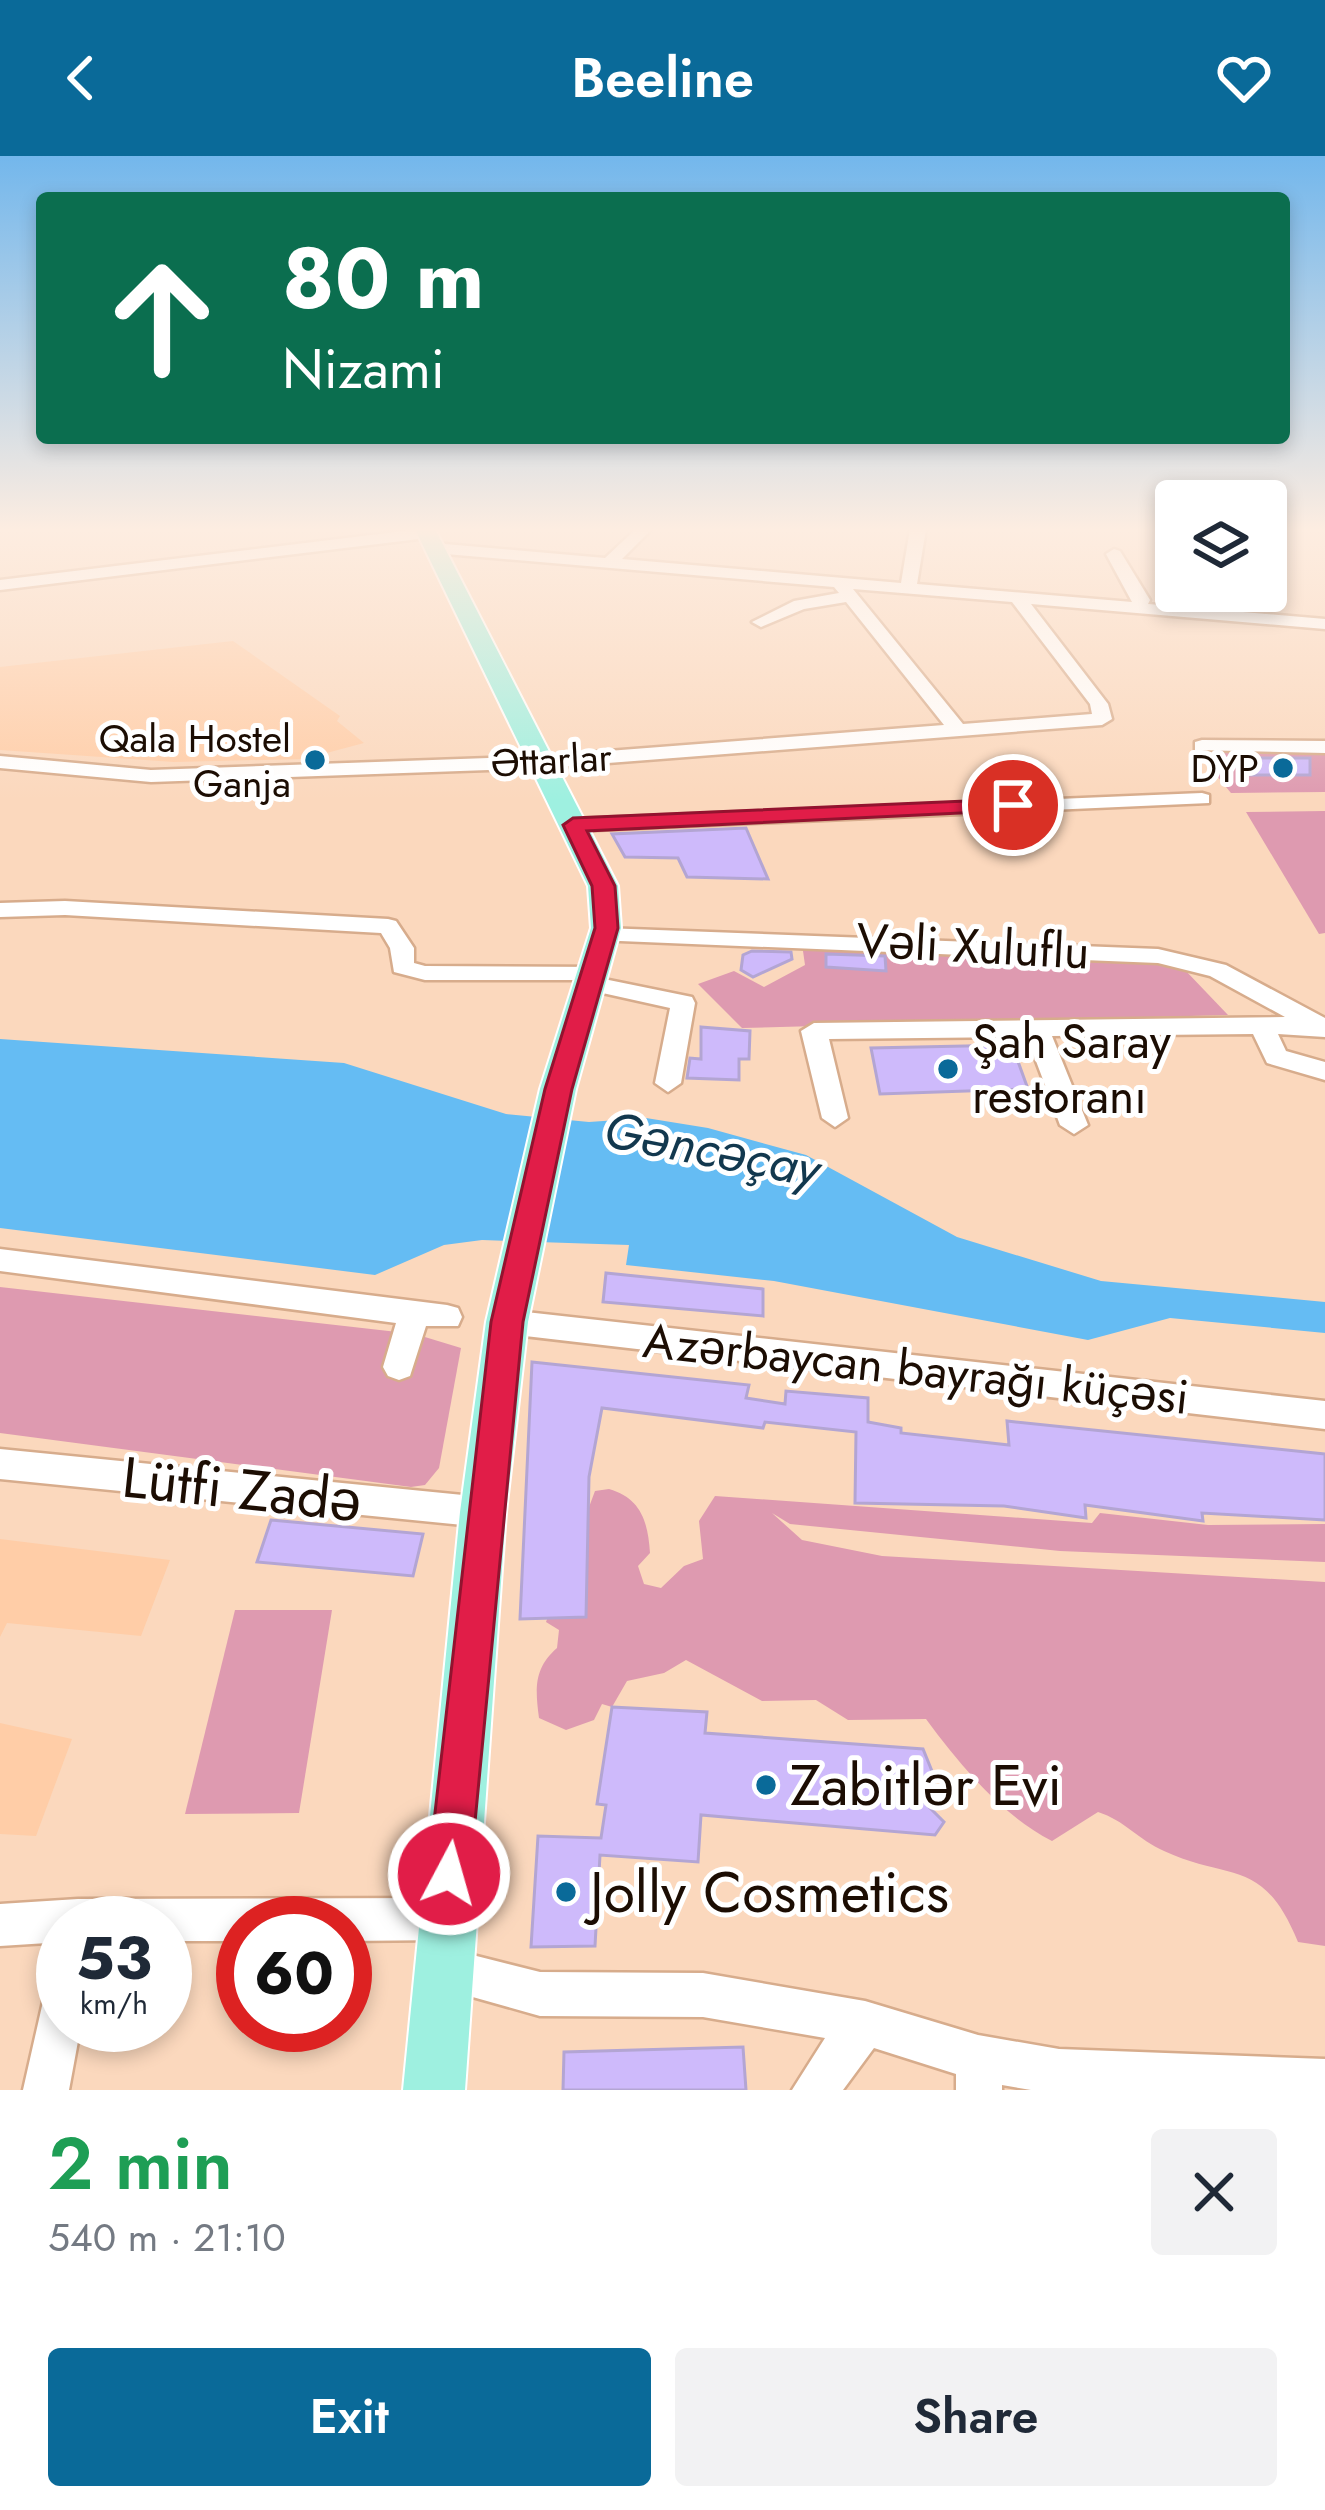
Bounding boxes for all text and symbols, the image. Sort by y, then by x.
text: Beeline [571,39,754,117]
icon: back [48,45,114,111]
icon: heart [1211,45,1277,111]
text: 80 m [282,218,484,340]
icon: ahead [84,240,240,396]
text: Nizami [282,330,445,408]
map controls [1155,480,1287,612]
button: layers [1155,480,1287,612]
place label: Qala Hostel Ganja [99,710,291,812]
street label: Əttarlar [489,728,614,792]
place label: DYP [1190,740,1259,797]
marker: Qala Hostel Ganja [302,747,328,773]
pin [962,754,1064,856]
marker: DYP [1270,755,1296,781]
icon: arrive [980,772,1046,838]
street label: Vəli Xuluflu [855,905,1091,987]
place label: Şah Saray restoranı [972,1007,1172,1131]
marker: Şah Saray restoranı [935,1056,961,1082]
water label: Gəncəçay [598,1092,829,1207]
street label: Azərbaycan bayrağı küçəsi [640,1306,1192,1432]
street label: Lütfi Zadə [118,1436,366,1542]
place label: Zabitlər Evi [790,1744,1062,1826]
marker: Zabitlər Evi [753,1772,779,1798]
position arrow [386,1811,512,1937]
place label: Jolly Cosmetics [583,1851,949,1933]
marker: Jolly Cosmetics [553,1879,579,1905]
speed limit sign: 60 [216,1896,372,2052]
text: 53 [76,1915,152,2002]
text: km/h [80,1982,148,2025]
text: 2 min [48,2112,233,2216]
button: close [1151,2129,1277,2255]
text: 540 m · 21:10 [48,2209,286,2266]
button: Exit [48,2348,651,2486]
button: Share [675,2348,1277,2486]

